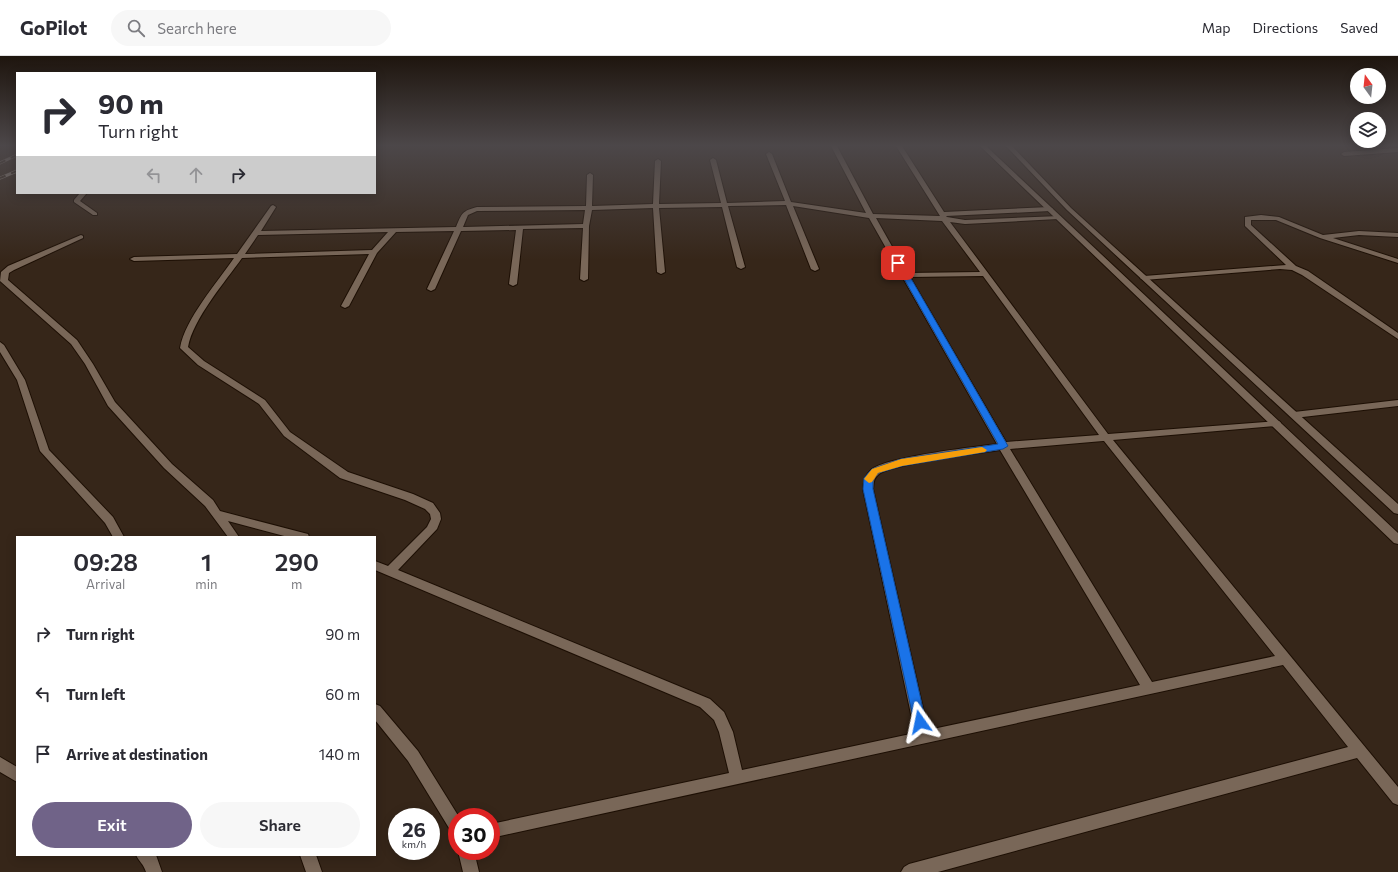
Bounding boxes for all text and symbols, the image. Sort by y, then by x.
search box [111,10,391,46]
text: GoPilot [20,16,87,39]
icon: search [125,17,147,39]
text: Search here [157,19,237,37]
text: Map [1202,19,1231,36]
text: Directions [1253,19,1318,36]
text: Saved [1340,19,1378,36]
north arrow [1350,68,1386,104]
map controls [1350,68,1386,148]
text: 90 m [98,86,164,120]
icon: right [32,88,84,140]
button: layers [1350,112,1386,148]
text: Turn right [98,120,178,142]
icon: left [143,164,165,186]
icon: ahead [185,164,207,186]
icon: right [227,164,249,186]
pin [881,246,915,280]
icon: arrive [887,252,909,274]
text: 09:28 [73,547,138,576]
text: 1 [201,547,212,576]
text: 290 [275,547,319,576]
text: Arrival [86,576,125,592]
text: min [195,576,218,592]
text: m [291,576,302,592]
icon: right [32,623,54,645]
text: Turn right [66,625,135,643]
text: 90 m [325,625,360,643]
icon: left [32,683,54,705]
text: Turn left [66,685,125,703]
text: 60 m [325,685,360,703]
position arrow [899,701,941,743]
icon: arrive [32,743,54,765]
text: Arrive at destination [66,745,208,763]
text: 140 m [319,745,360,763]
button: Exit [32,802,192,848]
button: Share [200,802,360,848]
speed limit sign: 30 [448,808,500,860]
text: 26 [402,817,426,841]
text: km/h [402,838,426,850]

